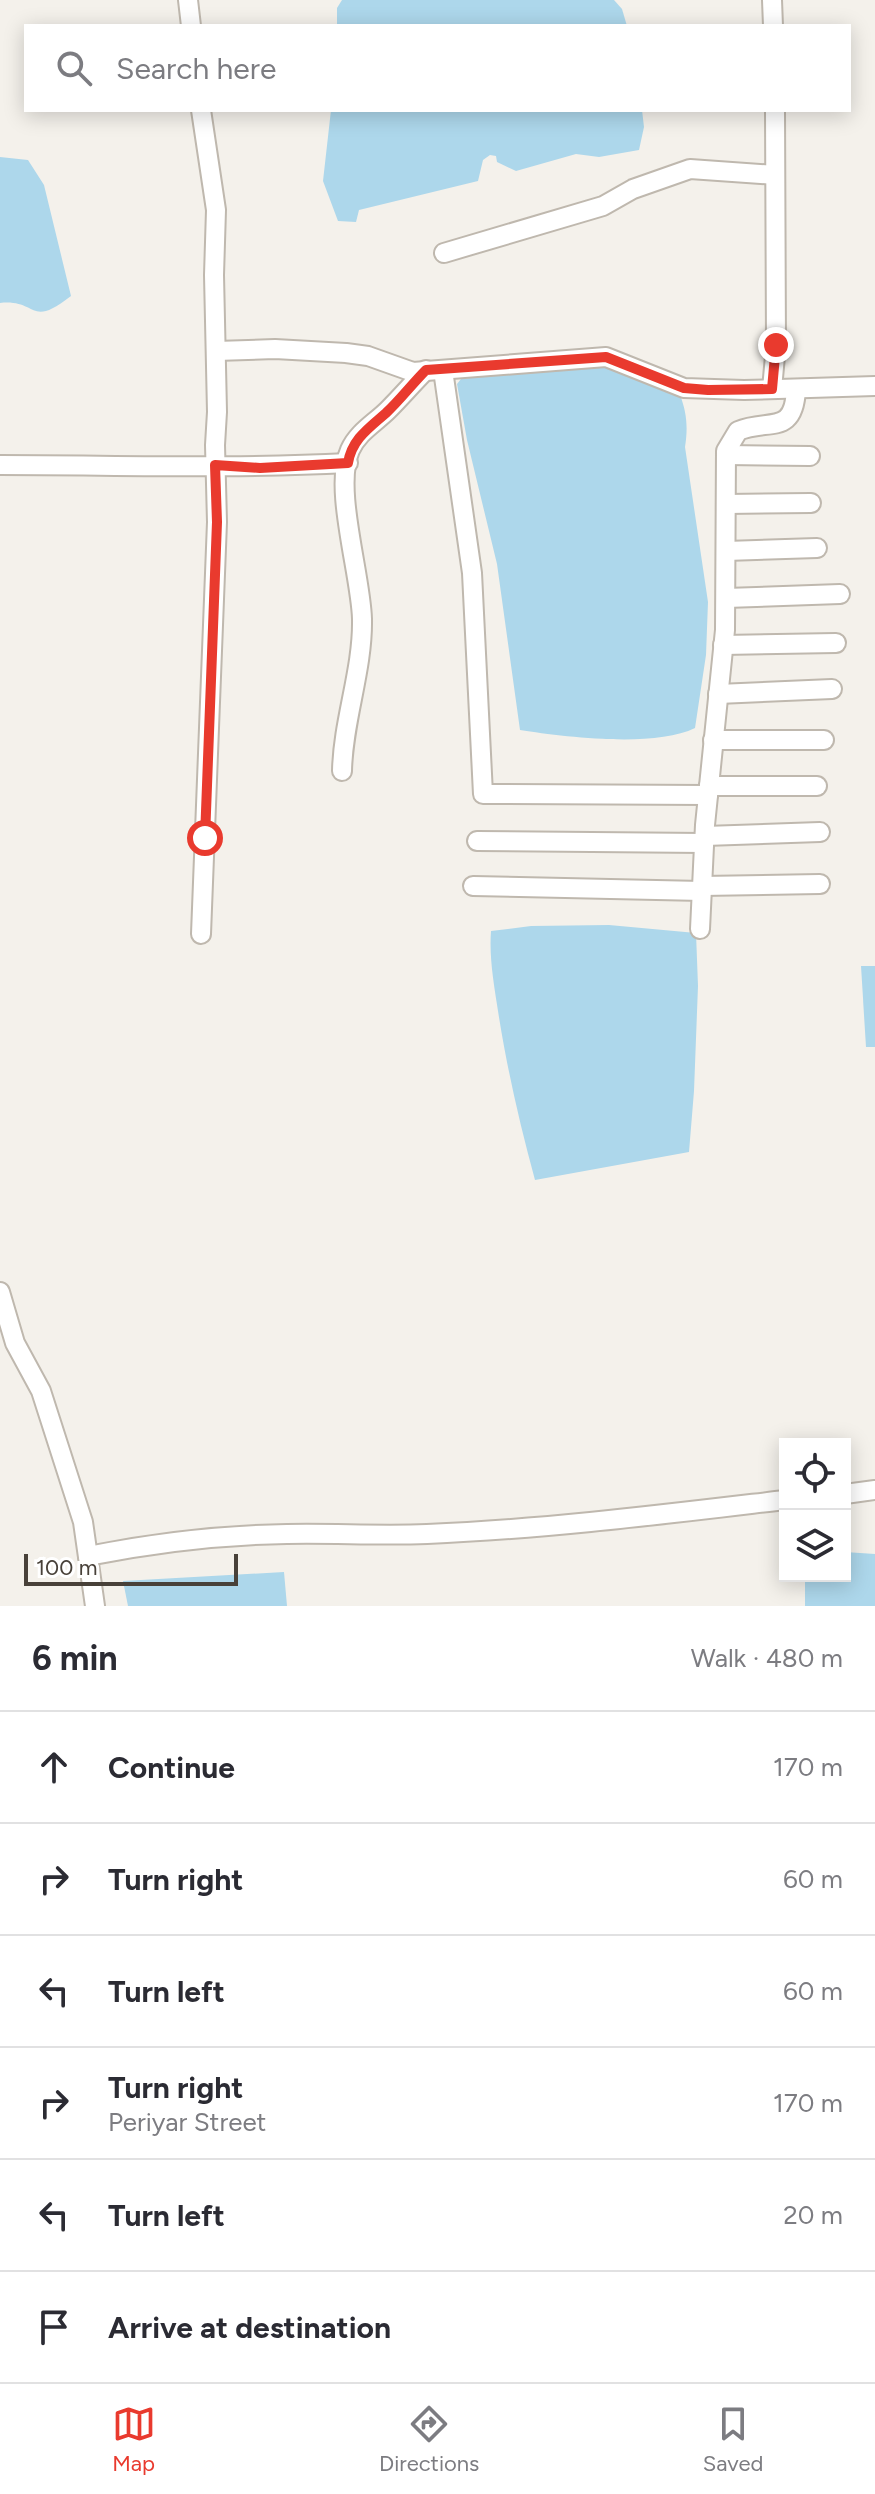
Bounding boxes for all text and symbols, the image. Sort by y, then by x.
search box [24,24,851,112]
icon: search [52,46,96,90]
text: Search here [116,50,276,87]
route end [758,327,794,363]
route start [187,820,223,856]
map controls [779,1438,851,1582]
button: locate [779,1438,851,1510]
button: layers [779,1510,851,1582]
scale bar [24,1550,238,1586]
text: 100 m [36,1554,97,1581]
text: 6 min [32,1638,118,1679]
text: Walk · 480 m [691,1642,843,1674]
icon: ahead [32,1745,76,1789]
text: Continue [108,1749,235,1786]
text: 170 m [773,1751,843,1783]
icon: right [32,1857,76,1901]
text: Turn right [108,1861,243,1898]
text: 60 m [783,1863,843,1895]
icon: left [32,1969,76,2013]
text: Turn left [108,1973,225,2010]
text: 60 m [783,1975,843,2007]
text: Turn right [108,2069,243,2106]
icon: right [32,2081,76,2125]
text: 170 m [773,2087,843,2119]
text: Periyar Street [108,2106,266,2138]
icon: left [32,2193,76,2237]
text: Turn left [108,2197,225,2234]
text: 20 m [783,2199,843,2231]
icon: arrive [32,2305,76,2349]
text: Arrive at destination [108,2309,391,2346]
tab: Map [112,2402,156,2477]
tab: Directions [379,2402,479,2477]
tab: Saved [703,2402,763,2477]

